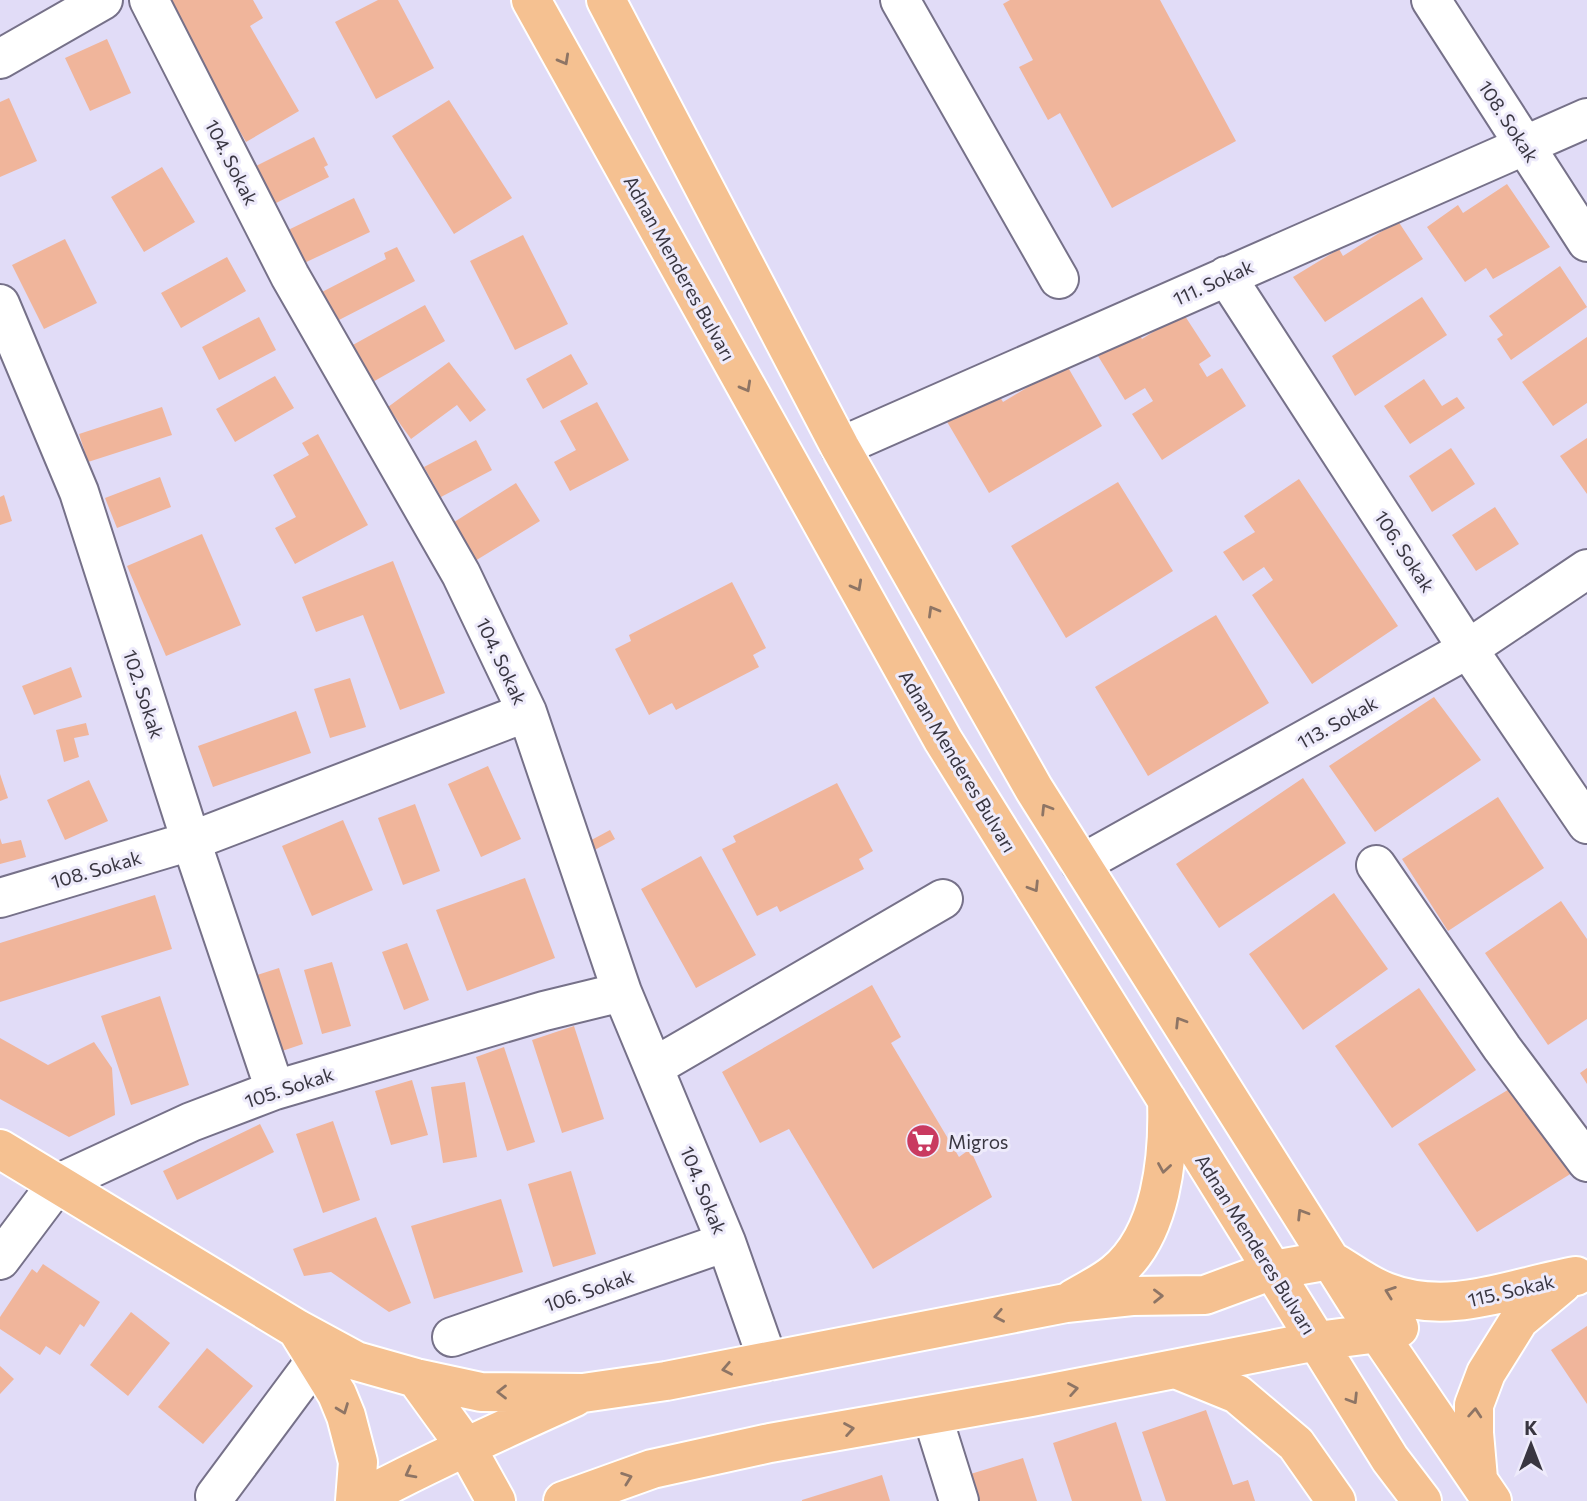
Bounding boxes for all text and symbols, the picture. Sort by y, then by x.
one-way arrow [556,52,569,65]
street label: 108. Sokak [1474,76,1544,166]
street label: 104. Sokak [201,115,263,209]
street label: Adnan Menderes Bulvarı [619,171,741,365]
street label: 111. Sokak [1169,254,1257,310]
one-way arrow [738,380,751,392]
street label: 106. Sokak [1370,506,1440,596]
one-way arrow [849,578,862,591]
one-way arrow [928,606,941,619]
street label: 104. Sokak [472,614,532,708]
street label: 102. Sokak [119,647,169,741]
street label: Adnan Menderes Bulvarı [895,666,1021,856]
street label: 113. Sokak [1293,691,1381,753]
one-way arrow [1042,803,1055,816]
street label: 108. Sokak [48,845,144,893]
one-way arrow [1026,880,1039,893]
one-way arrow [1176,1016,1189,1029]
street label: 105. Sokak [242,1062,336,1112]
supermarket icon: Migros [904,1122,942,1160]
place label: Migros [948,1130,1008,1153]
street label: 104. Sokak [676,1143,732,1237]
street label: Adnan Menderes Bulvarı [1191,1150,1321,1338]
one-way arrow [1157,1162,1172,1174]
one-way arrow [1297,1209,1310,1222]
street label: 106. Sokak [541,1264,637,1316]
street label: 115. Sokak [1466,1269,1556,1311]
one-way arrow [1385,1286,1397,1300]
one-way arrow [1154,1288,1164,1304]
one-way arrow [993,1308,1005,1323]
one-way arrow [721,1360,733,1375]
one-way arrow [1067,1383,1079,1398]
one-way arrow [496,1384,507,1400]
one-way arrow [1344,1391,1357,1404]
one-way arrow [335,1403,349,1415]
one-way arrow [1467,1407,1482,1418]
north arrow [1496,1410,1566,1480]
text: K [1524,1416,1538,1439]
one-way arrow [843,1422,855,1437]
one-way arrow [405,1465,417,1478]
one-way arrow [621,1472,633,1486]

